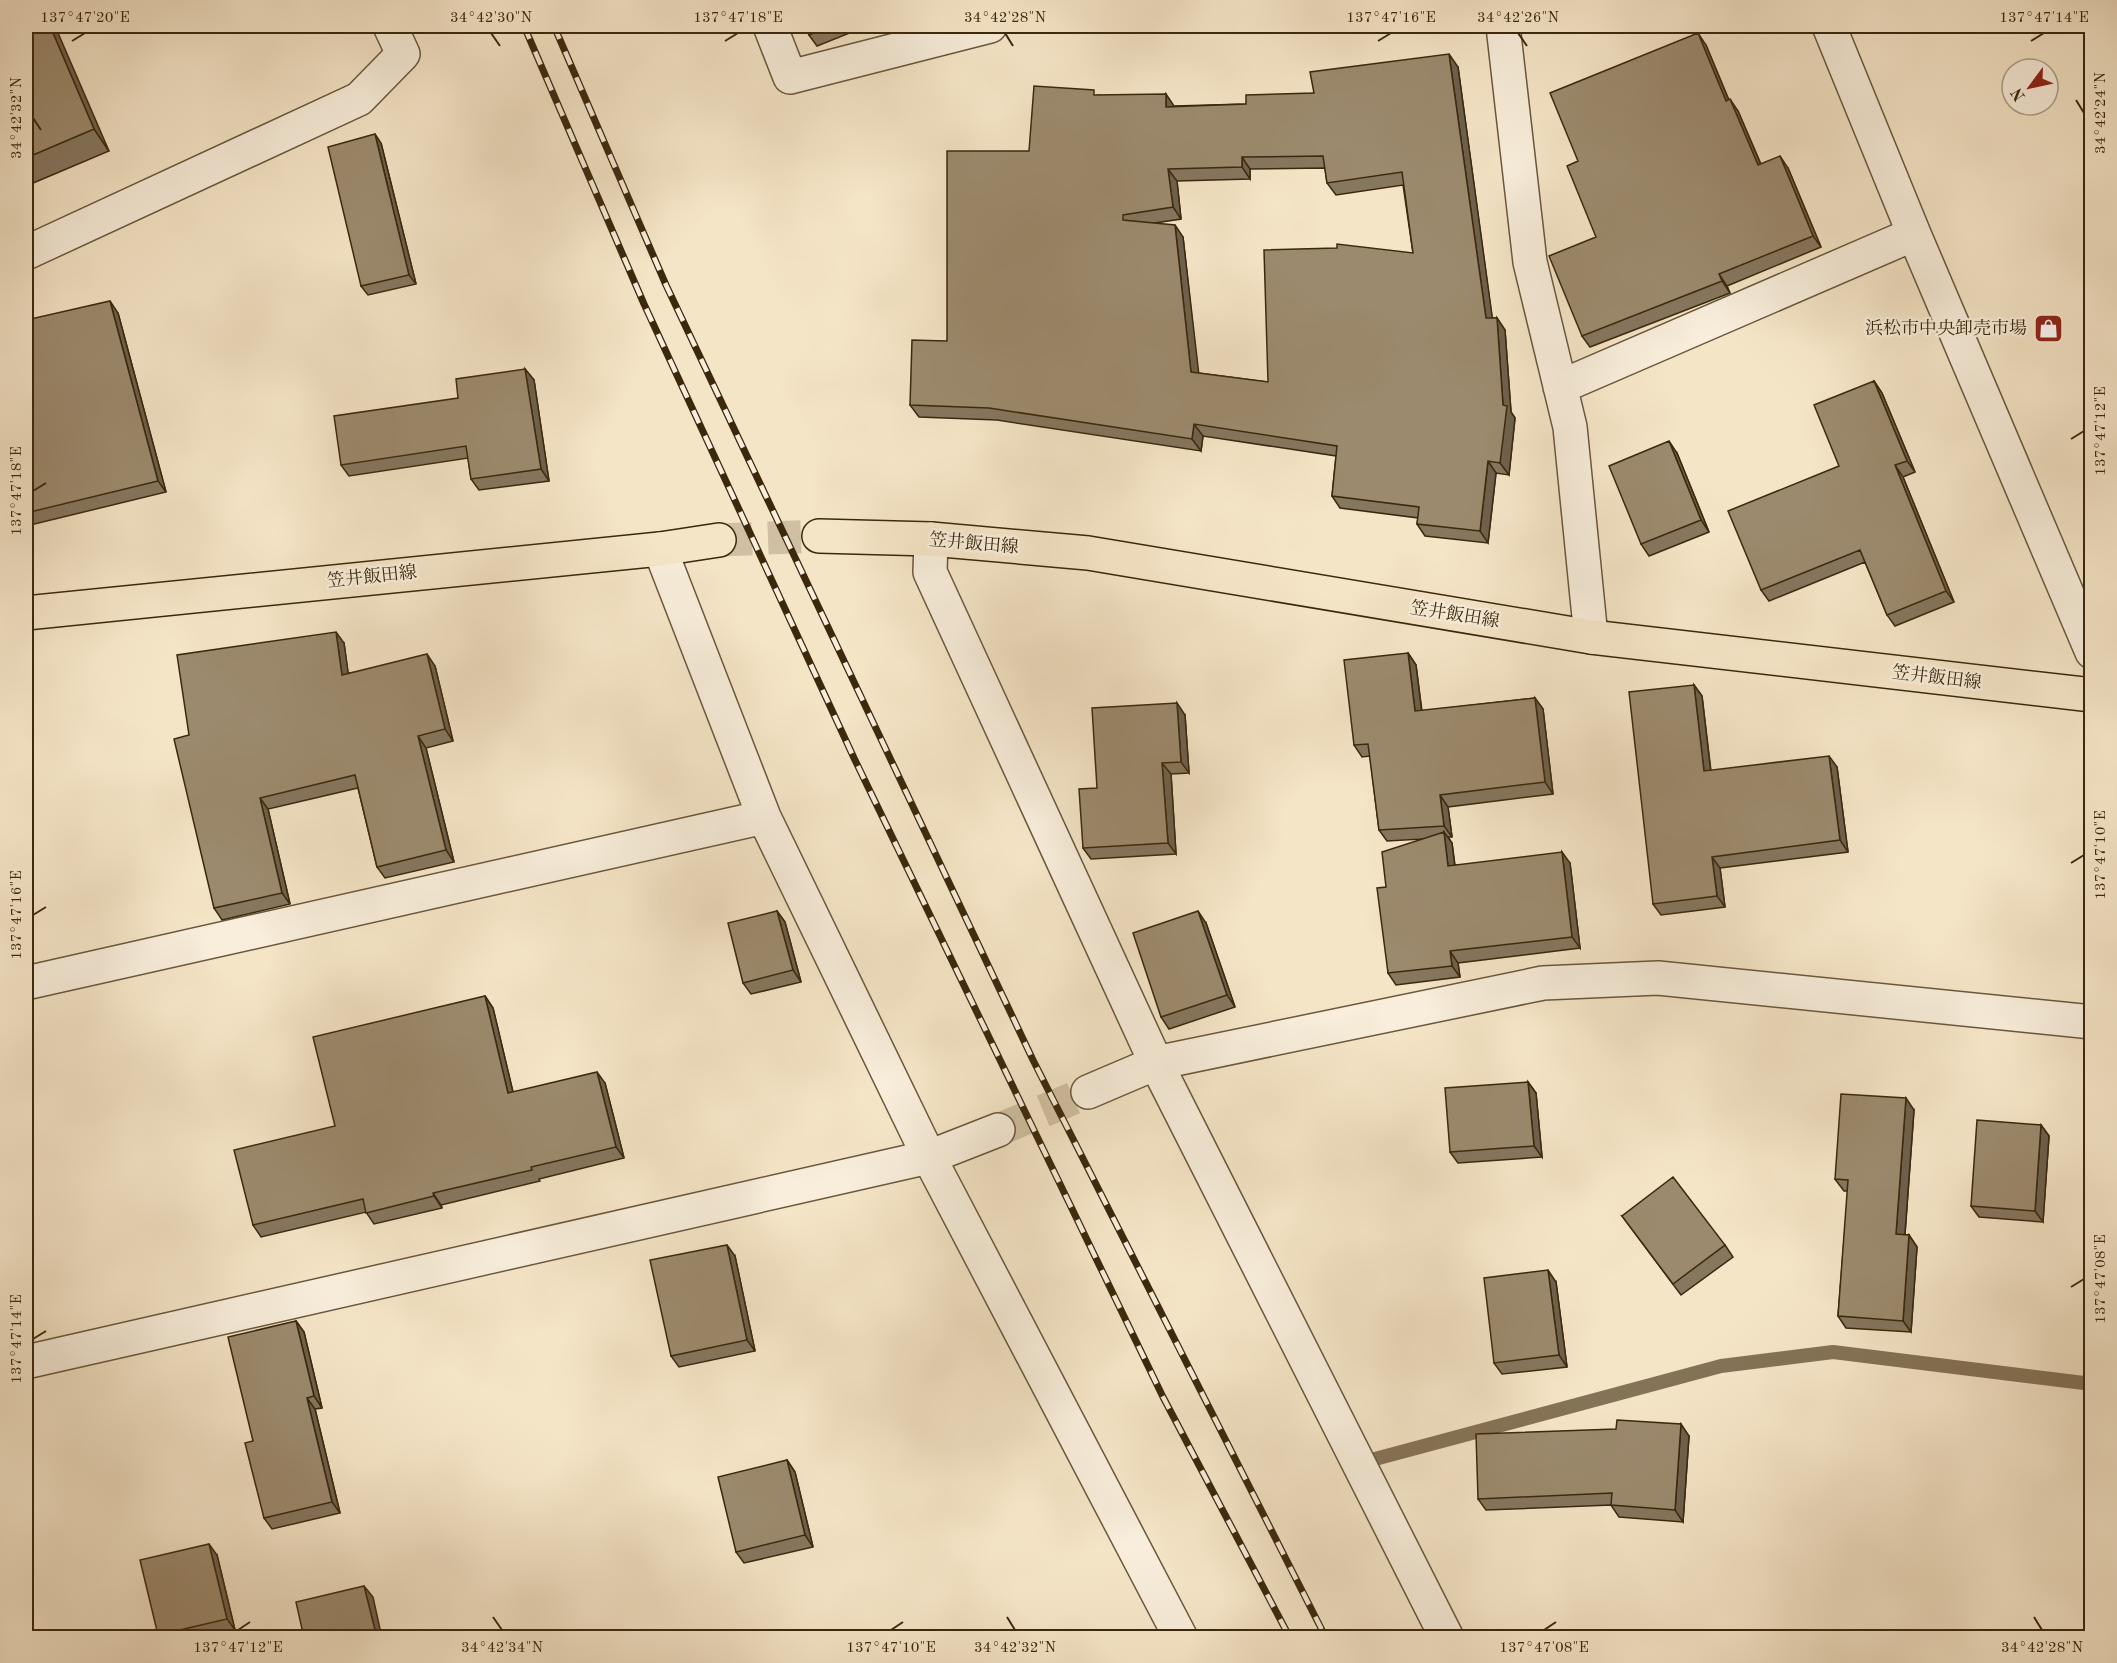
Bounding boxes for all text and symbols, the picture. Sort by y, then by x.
text: 137°47'20"E [40,11,130,26]
text: 34°42'30"N [450,11,532,26]
text: 137°47'18"E [693,11,783,26]
text: 34°42'28"N [964,11,1046,26]
text: 137°47'16"E [1346,11,1436,26]
text: 34°42'26"N [1477,11,1559,26]
text: 137°47'14"E [1999,11,2089,26]
north arrow [2000,57,2060,117]
text: 34°42'24"N [2094,72,2109,154]
text: 34°42'32"N [10,77,25,159]
text: N [2009,84,2029,104]
shop icon: 浜松市中央卸売市場 [2032,312,2064,344]
place label: 浜松市中央卸売市場 [1865,318,2027,338]
text: 137°47'12"E [2094,386,2109,476]
text: 137°47'18"E [10,446,25,536]
street label: 笠井飯田線 [928,529,1020,557]
street label: 笠井飯田線 [326,561,418,591]
street label: 笠井飯田線 [1409,597,1501,631]
street label: 笠井飯田線 [1891,662,1983,692]
text: 137°47'10"E [2094,810,2109,900]
text: 137°47'16"E [10,870,25,960]
text: 137°47'08"E [2094,1234,2109,1324]
text: 137°47'14"E [10,1294,25,1384]
text: 137°47'12"E [193,1641,283,1656]
text: 34°42'34"N [461,1641,543,1656]
text: 137°47'10"E [846,1641,936,1656]
text: 34°42'32"N [974,1641,1056,1656]
text: 137°47'08"E [1499,1641,1589,1656]
text: 34°42'28"N [2001,1641,2083,1656]

